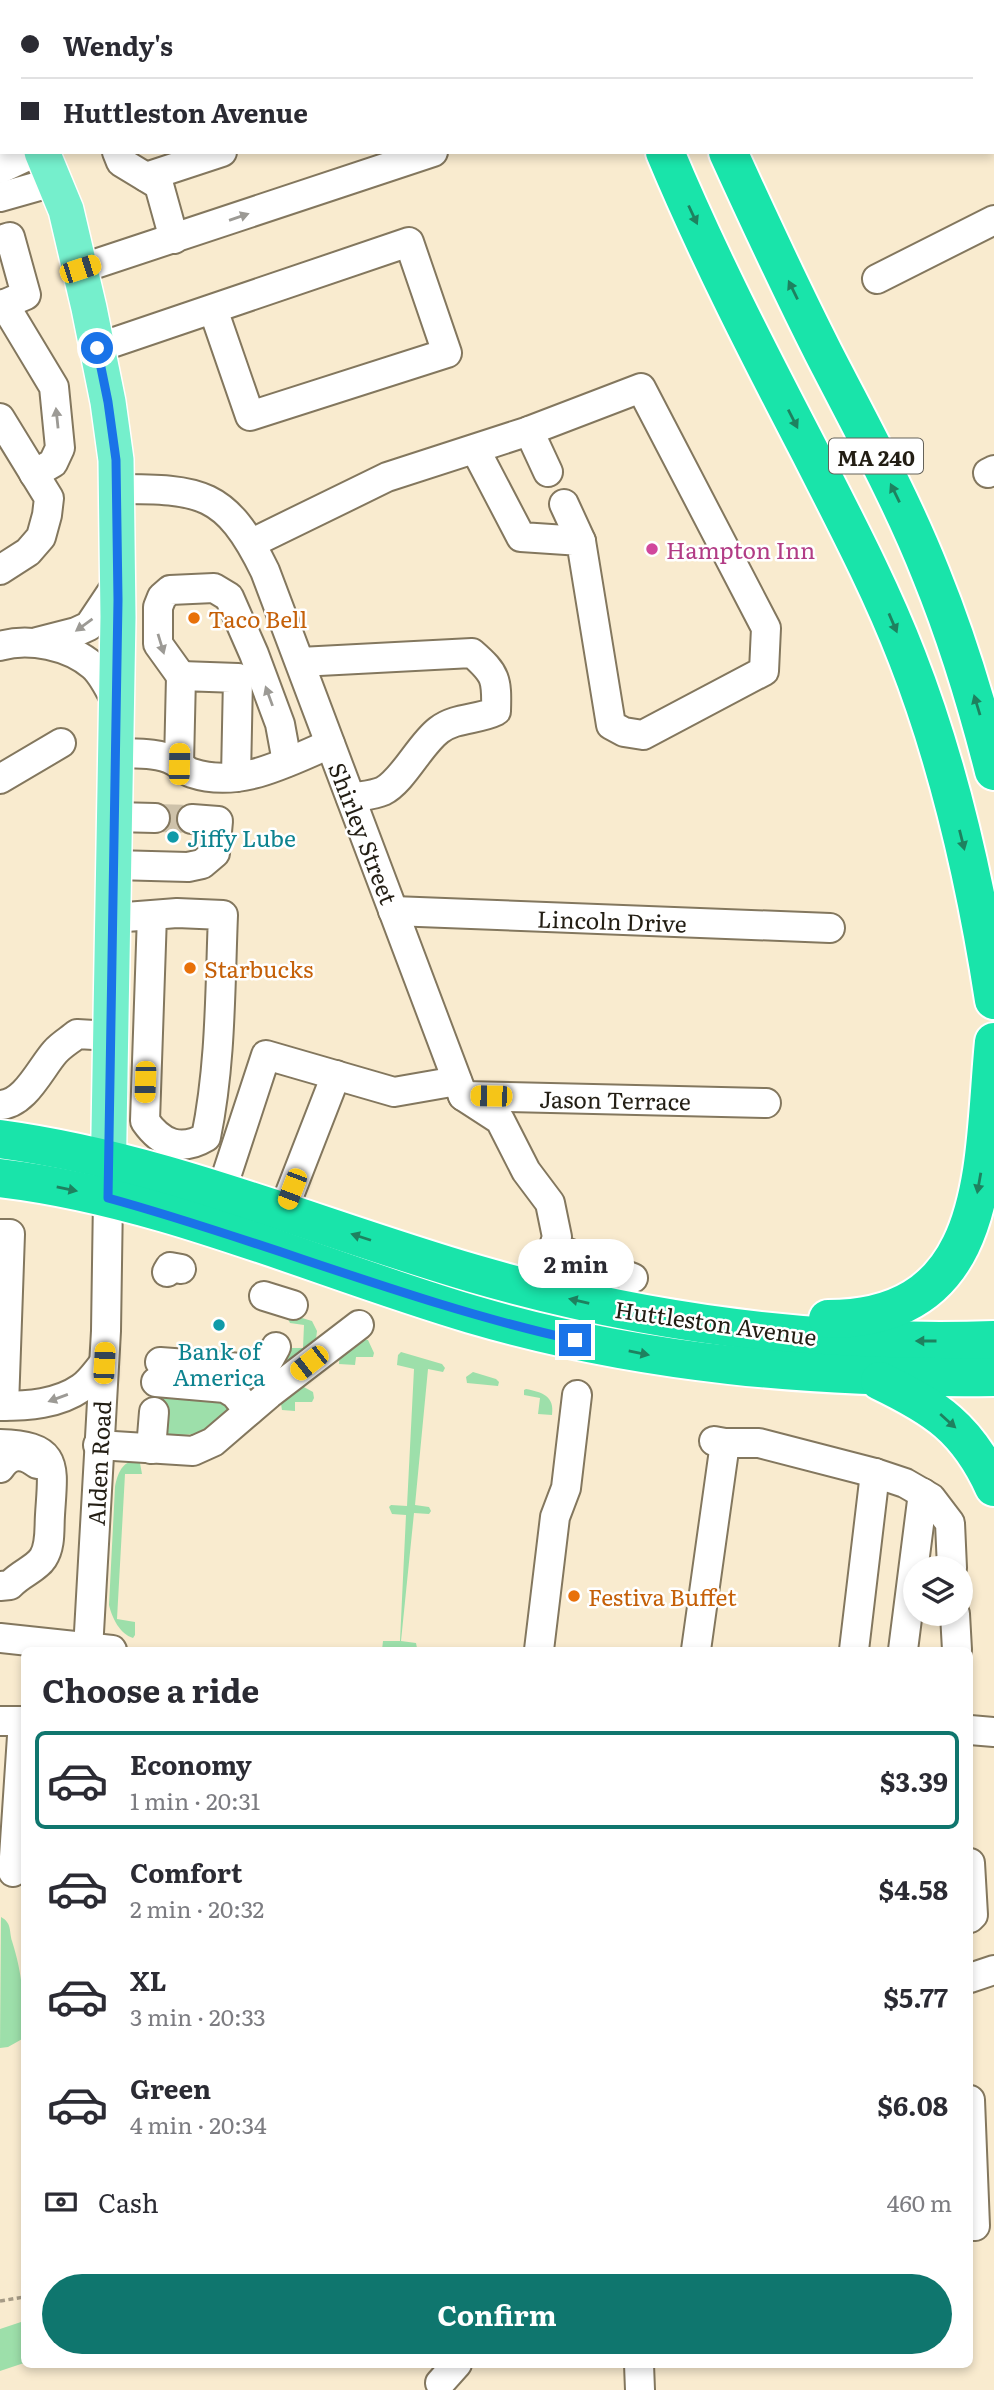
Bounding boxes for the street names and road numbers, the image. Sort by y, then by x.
road number: MA 240 [829,438,923,474]
street label: Shirley Street [321,757,407,910]
street label: Lincoln Drive [537,900,687,940]
street label: Jason Terrace [539,1081,691,1117]
street label: Huttleston Avenue [613,1291,819,1353]
street label: Alden Road [78,1399,118,1527]

